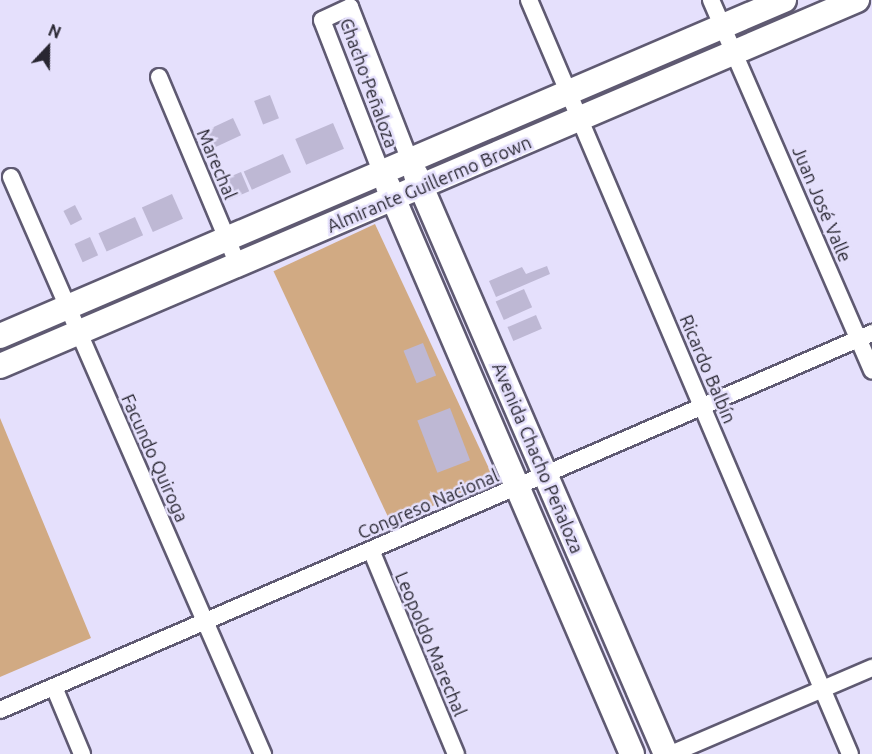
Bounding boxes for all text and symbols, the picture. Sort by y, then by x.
street label: Chacho Peñaloza [336,15,402,151]
north arrow [18,18,78,78]
text: N [46,21,64,42]
street label: Marechal [193,126,241,202]
street label: Almirante Guillermo Brown [324,131,534,237]
street label: Juan José Valle [788,143,856,265]
street label: Ricardo Balbín [675,312,741,426]
street label: Avenida Chacho Peñaloza [488,359,588,557]
street label: Facundo Quiroga [117,391,193,525]
street label: Congreso Nacional [354,465,502,543]
street label: Leopoldo Marechal [391,569,471,719]

